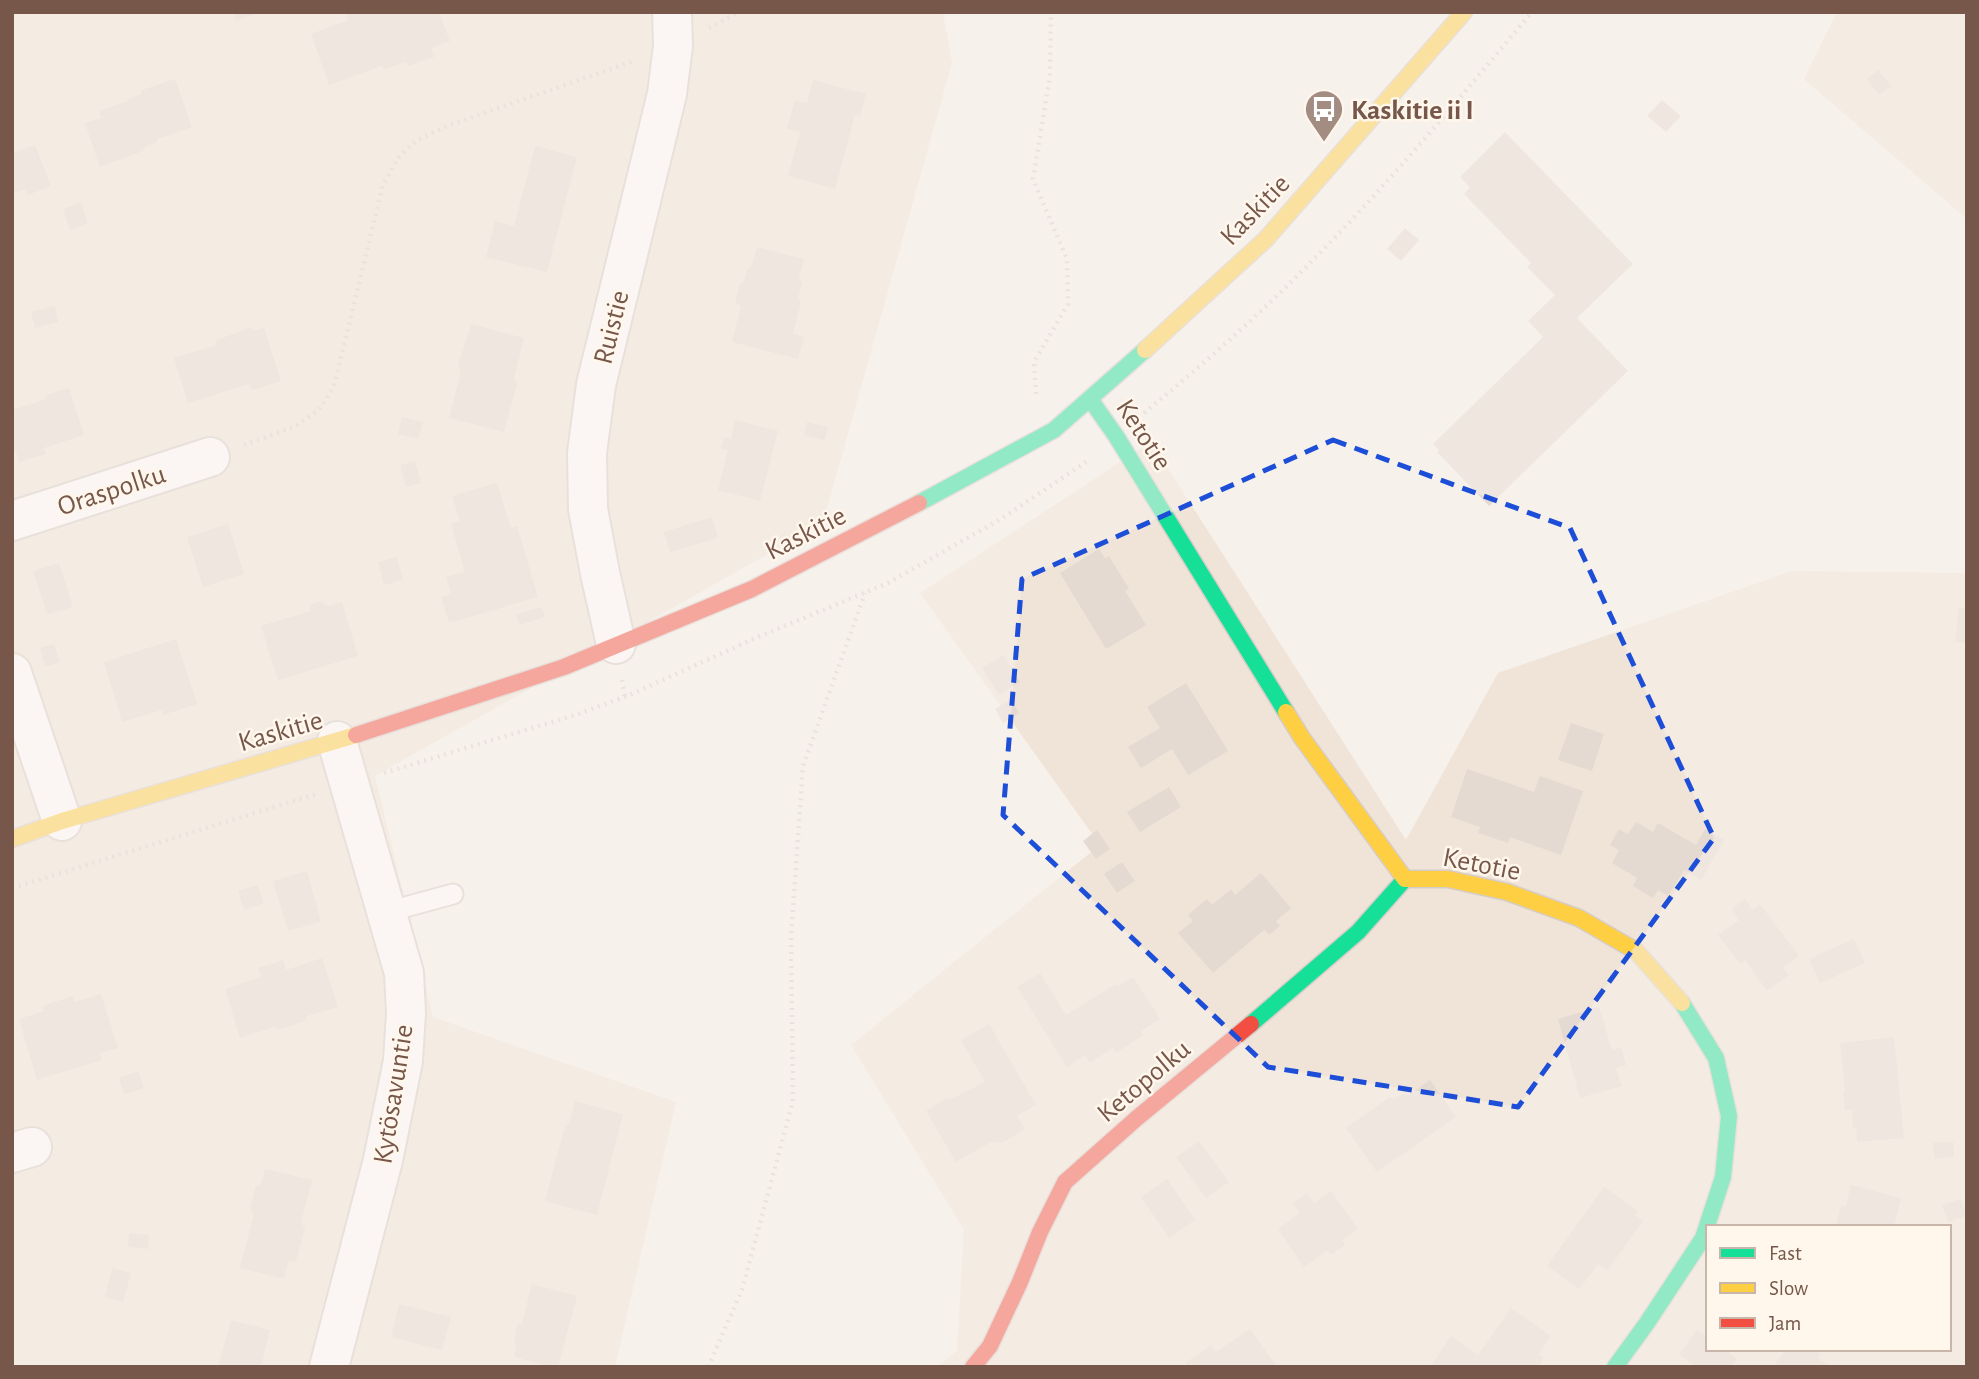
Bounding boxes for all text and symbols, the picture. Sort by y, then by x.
bus stop icon: Kaskitie ii I [1303,88,1345,143]
place label: Kaskitie ii I [1351,97,1474,125]
street label: Kaskitie [1215,170,1296,251]
street label: Ruistie [589,288,635,367]
street label: Ketotie [1110,395,1176,476]
street label: Oraspolku [54,460,169,521]
street label: Kaskitie [761,502,851,566]
street label: Kaskitie [235,707,326,757]
street label: Ketotie [1440,844,1523,886]
street label: Kytösavuntie [369,1023,419,1166]
street label: Ketopolku [1092,1035,1196,1128]
legend [1706,1225,1951,1351]
text: Fast [1769,1243,1802,1264]
text: Slow [1769,1278,1808,1299]
text: Jam [1769,1313,1801,1334]

